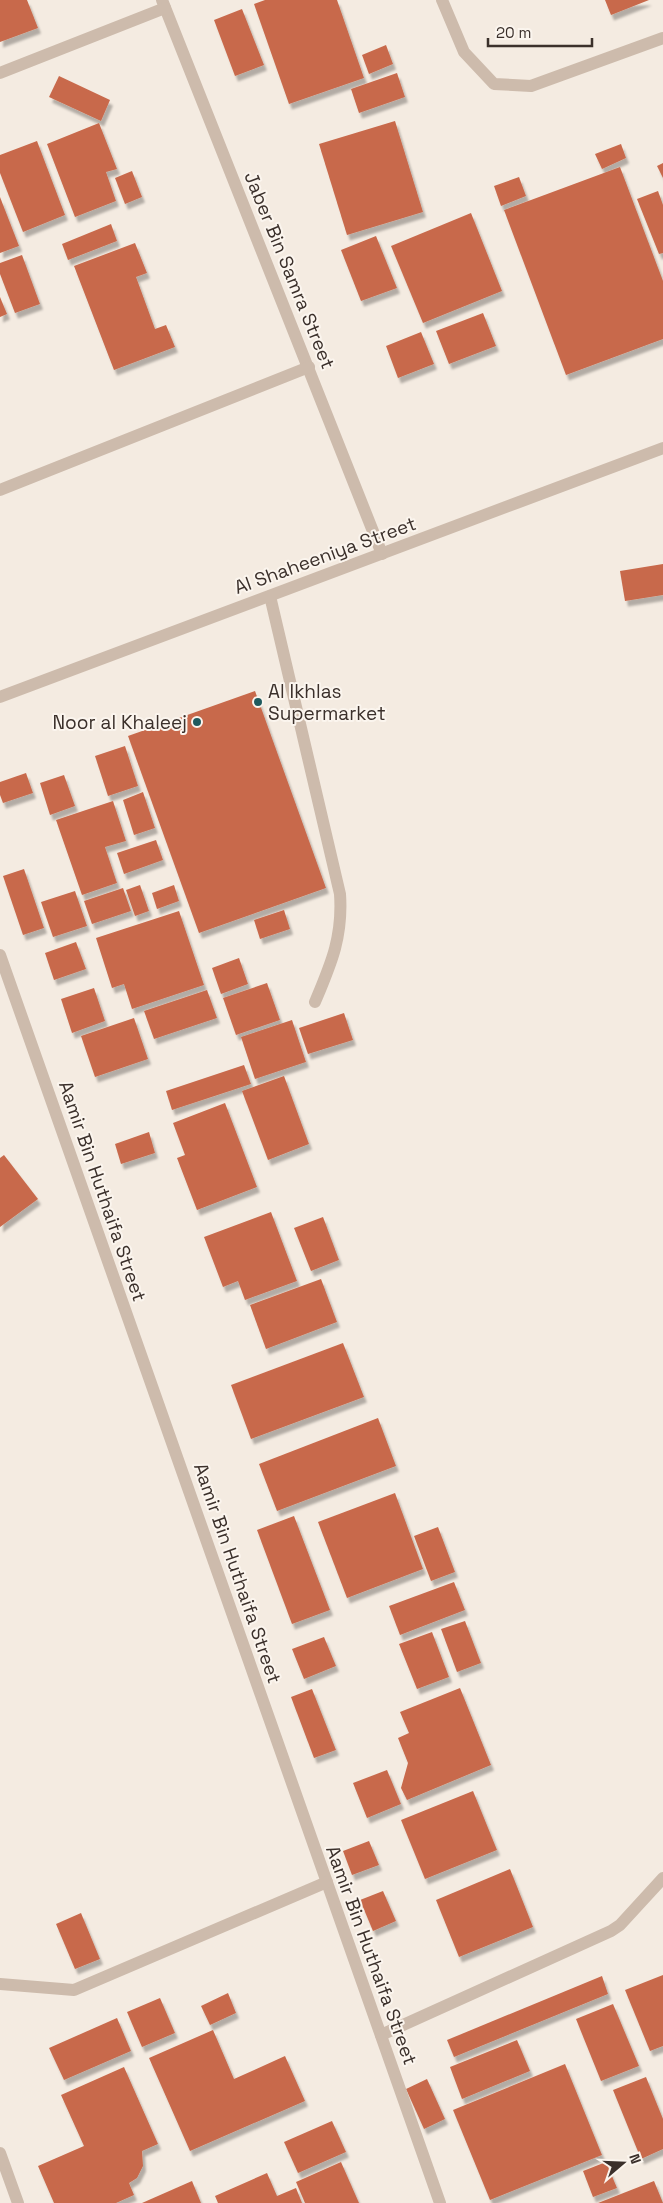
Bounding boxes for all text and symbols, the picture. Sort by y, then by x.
scale bar [488,15,592,47]
text: 20 m [496,23,531,42]
street label: Jaber Bin Samra Street [238,168,341,373]
street label: Al Shaheeniya Street [231,511,419,600]
place label: Al Ikhlas Supermarket [268,679,386,726]
marker: Al Ikhlas Supermarket [252,696,264,708]
place label: Noor al Khaleej [52,710,187,735]
marker: Noor al Khaleej [191,716,203,728]
street label: Aamir Bin Huthaifa Street [53,1077,152,1305]
street label: Aamir Bin Huthaifa Street [188,1459,287,1687]
street label: Aamir Bin Huthaifa Street [320,1842,423,2068]
north arrow [598,2138,648,2188]
text: N [625,2151,645,2166]

